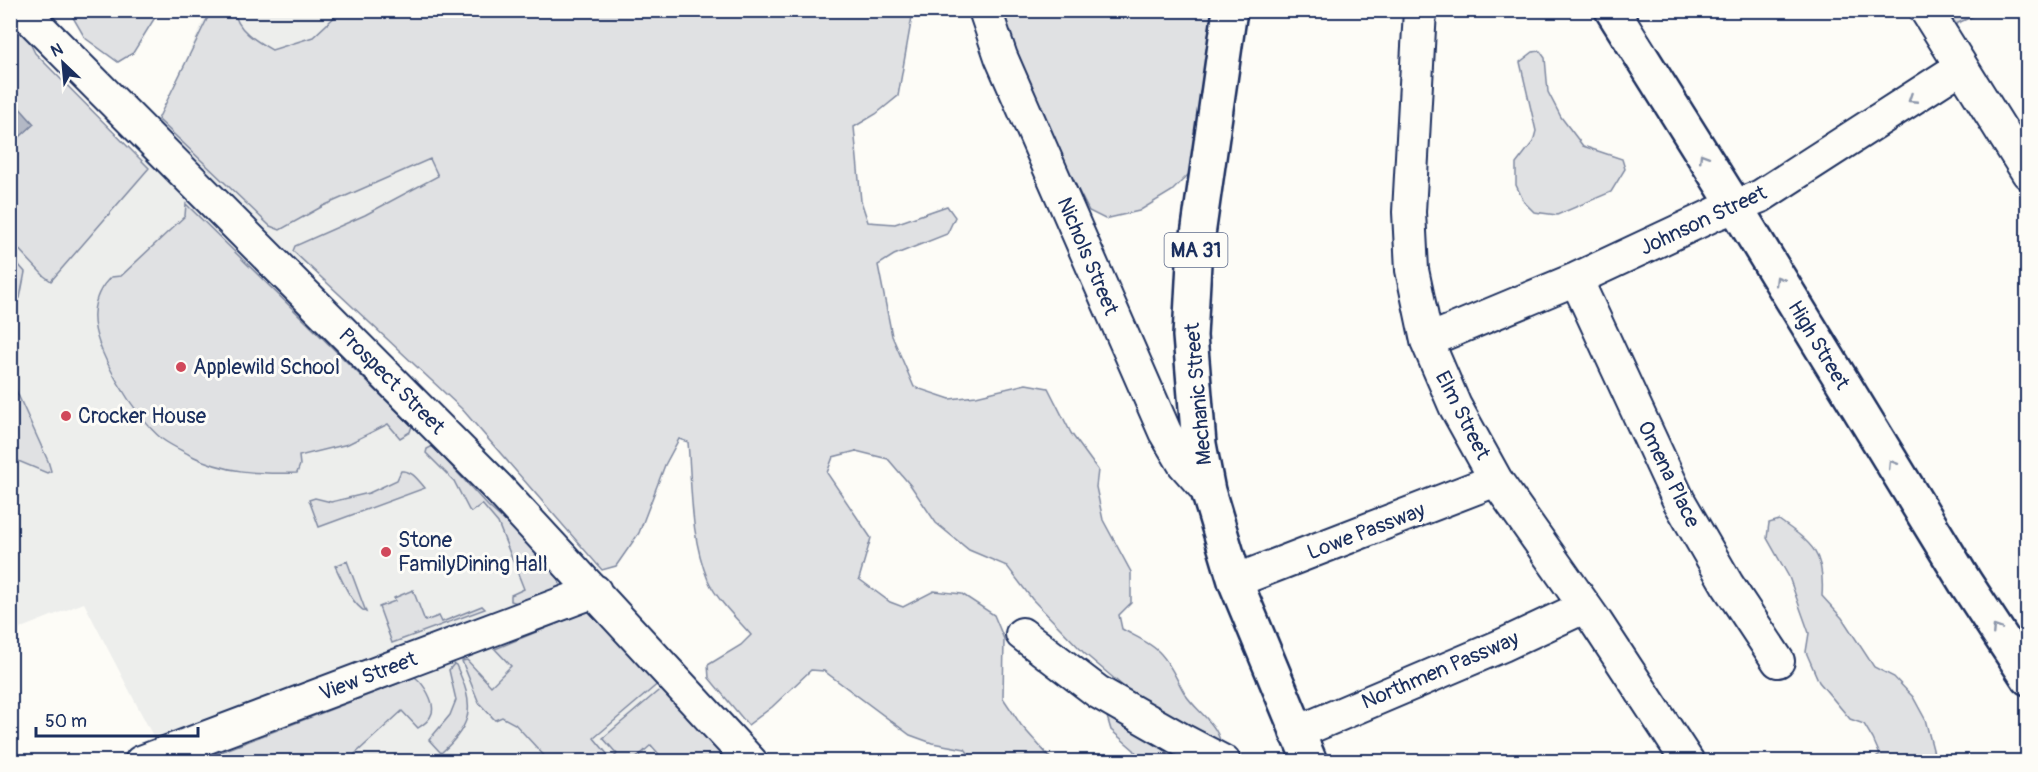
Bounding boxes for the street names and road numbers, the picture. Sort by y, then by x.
street label: Johnson Street [1636,179,1771,262]
street label: Nichols Street [1051,193,1125,320]
road number: MA 31 [1164,233,1228,267]
street label: High Street [1781,296,1856,395]
street label: Mechanic Street [1179,321,1218,466]
street label: Prospect Street [333,322,451,441]
street label: Elm Street [1429,366,1497,465]
street label: Omena Place [1631,416,1706,533]
street label: Lowe Passway [1303,497,1429,566]
street label: Northmen Passway [1357,625,1523,716]
street label: View Street [316,645,421,707]

